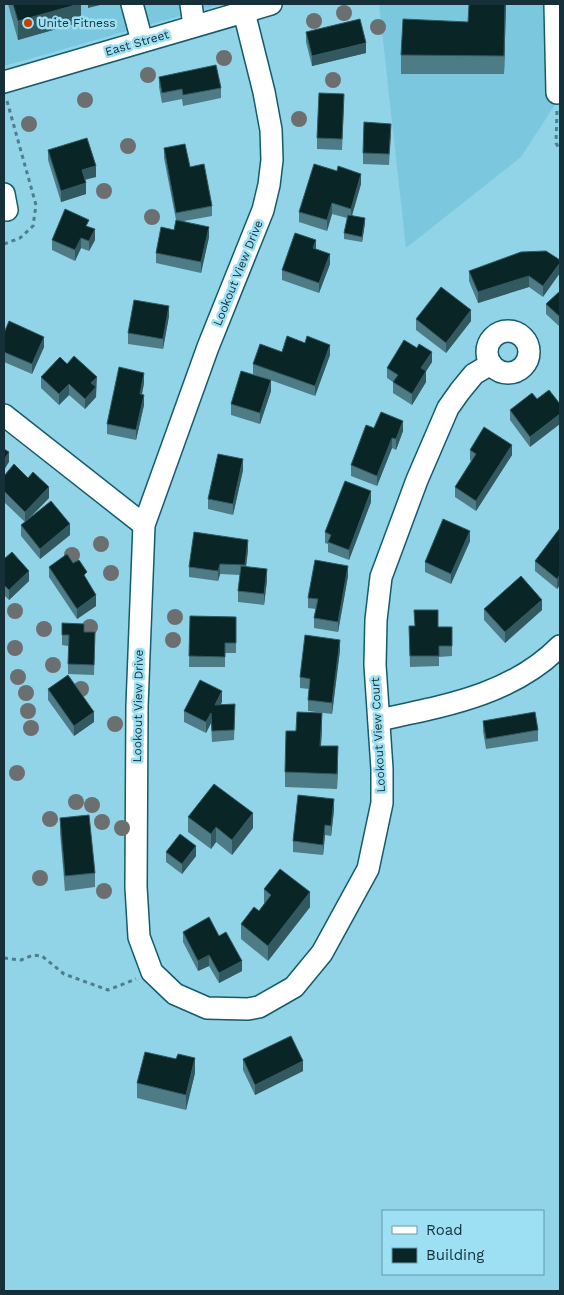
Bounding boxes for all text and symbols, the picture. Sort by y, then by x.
place label: Unite Fitness [38,16,116,30]
marker: Unite Fitness [22,17,34,29]
street label: East Street [103,27,171,59]
street label: Lookout View Drive [210,218,266,328]
street label: Lookout View Drive [130,649,146,762]
street label: Lookout View Court [368,677,388,793]
legend [382,1210,544,1275]
text: Road [426,1221,463,1239]
text: Building [426,1246,484,1264]

